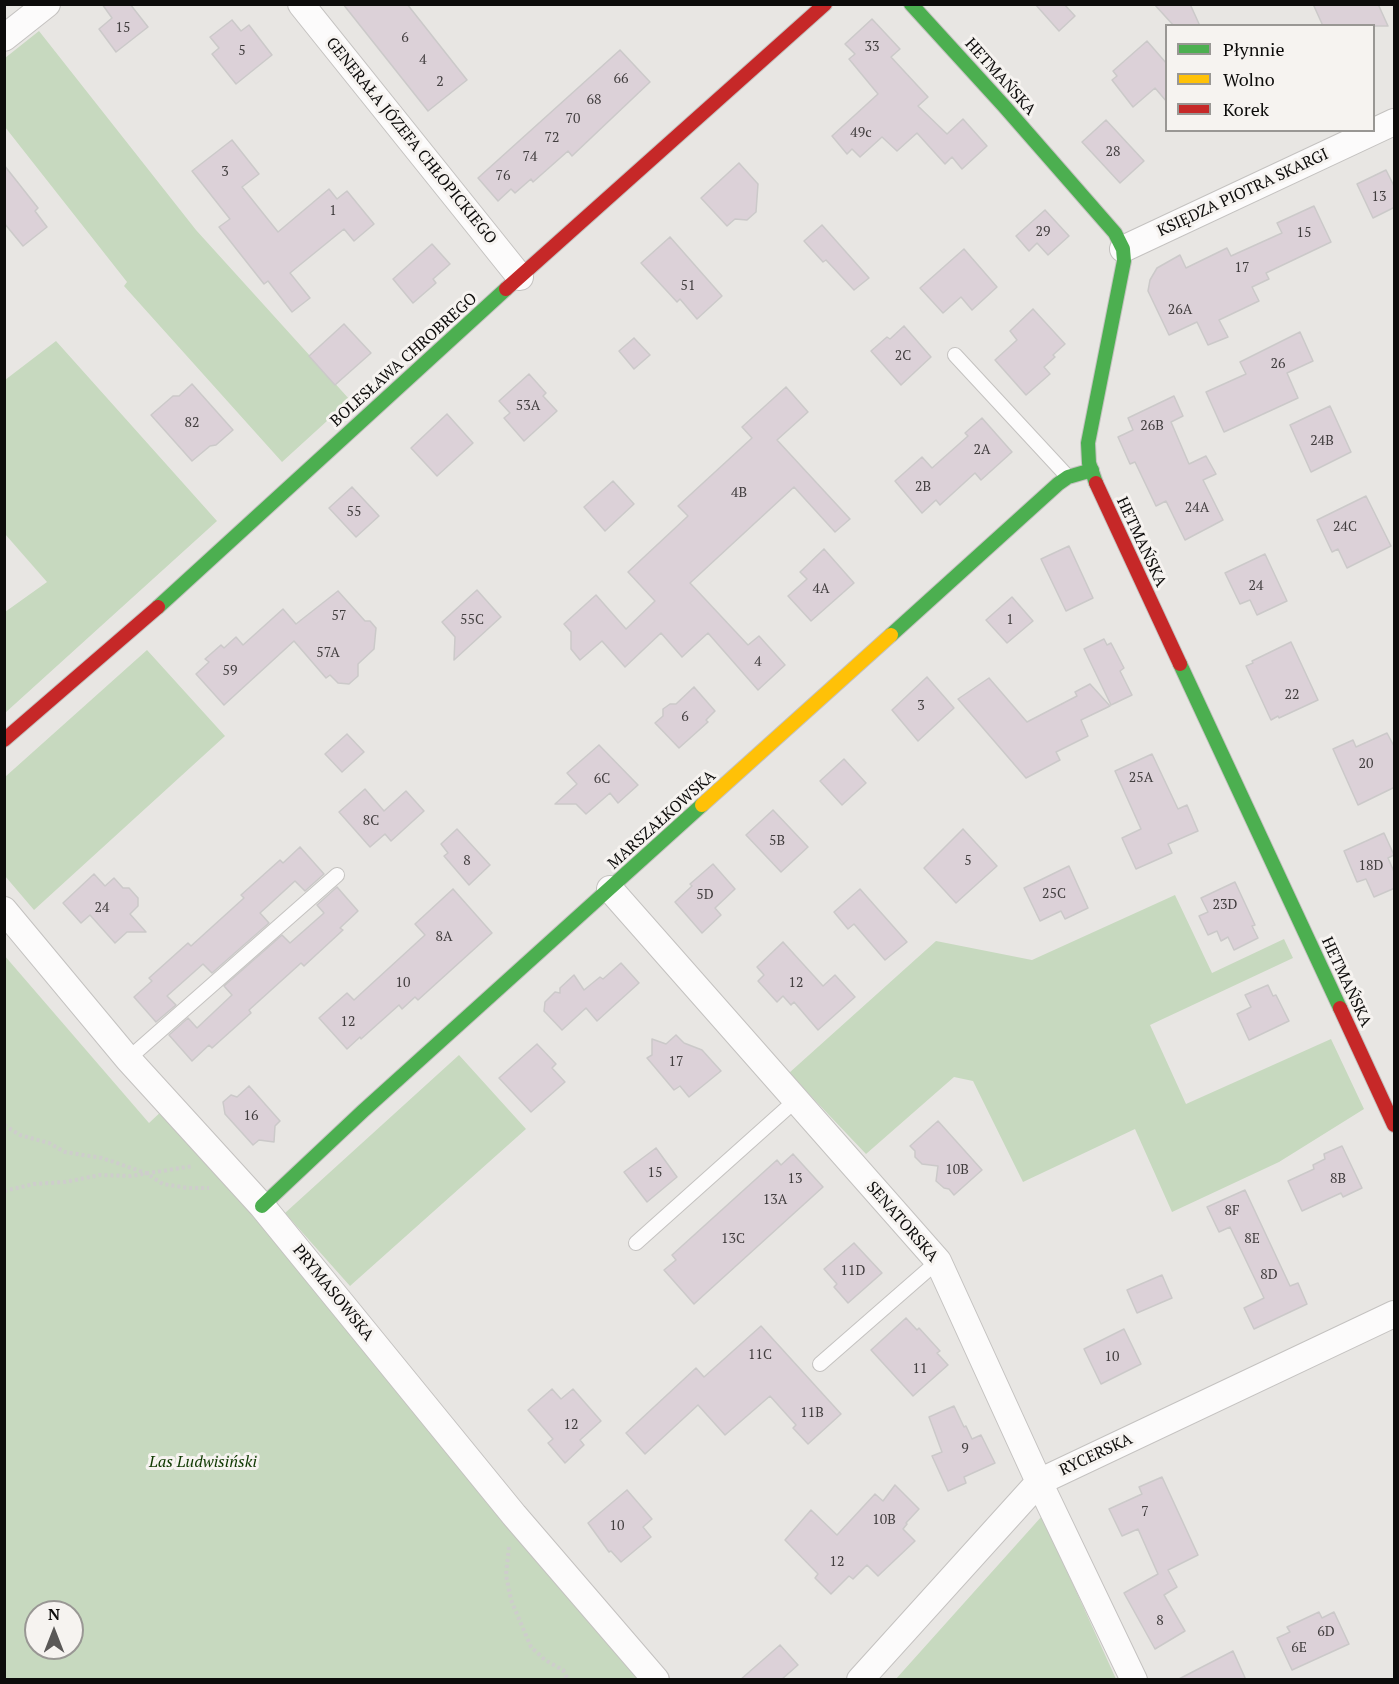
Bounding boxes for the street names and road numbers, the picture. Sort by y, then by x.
street label: GENERAŁA JÓZEFA CHŁOPICKIEGO [322,34,500,248]
street label: HETMAŃSKA [960,35,1040,119]
street label: KSIĘDZA PIOTRA SKARGI [1154,145,1332,241]
street label: BOLESŁAWA CHROBREGO [327,289,481,431]
street label: HETMAŃSKA [1112,494,1170,590]
street label: MARSZAŁKOWSKA [604,767,720,873]
street label: HETMAŃSKA [1317,934,1375,1030]
street label: SENATORSKA [862,1178,942,1266]
street label: PRYMASOWSKA [288,1241,378,1345]
street label: RYCERSKA [1057,1430,1135,1480]

